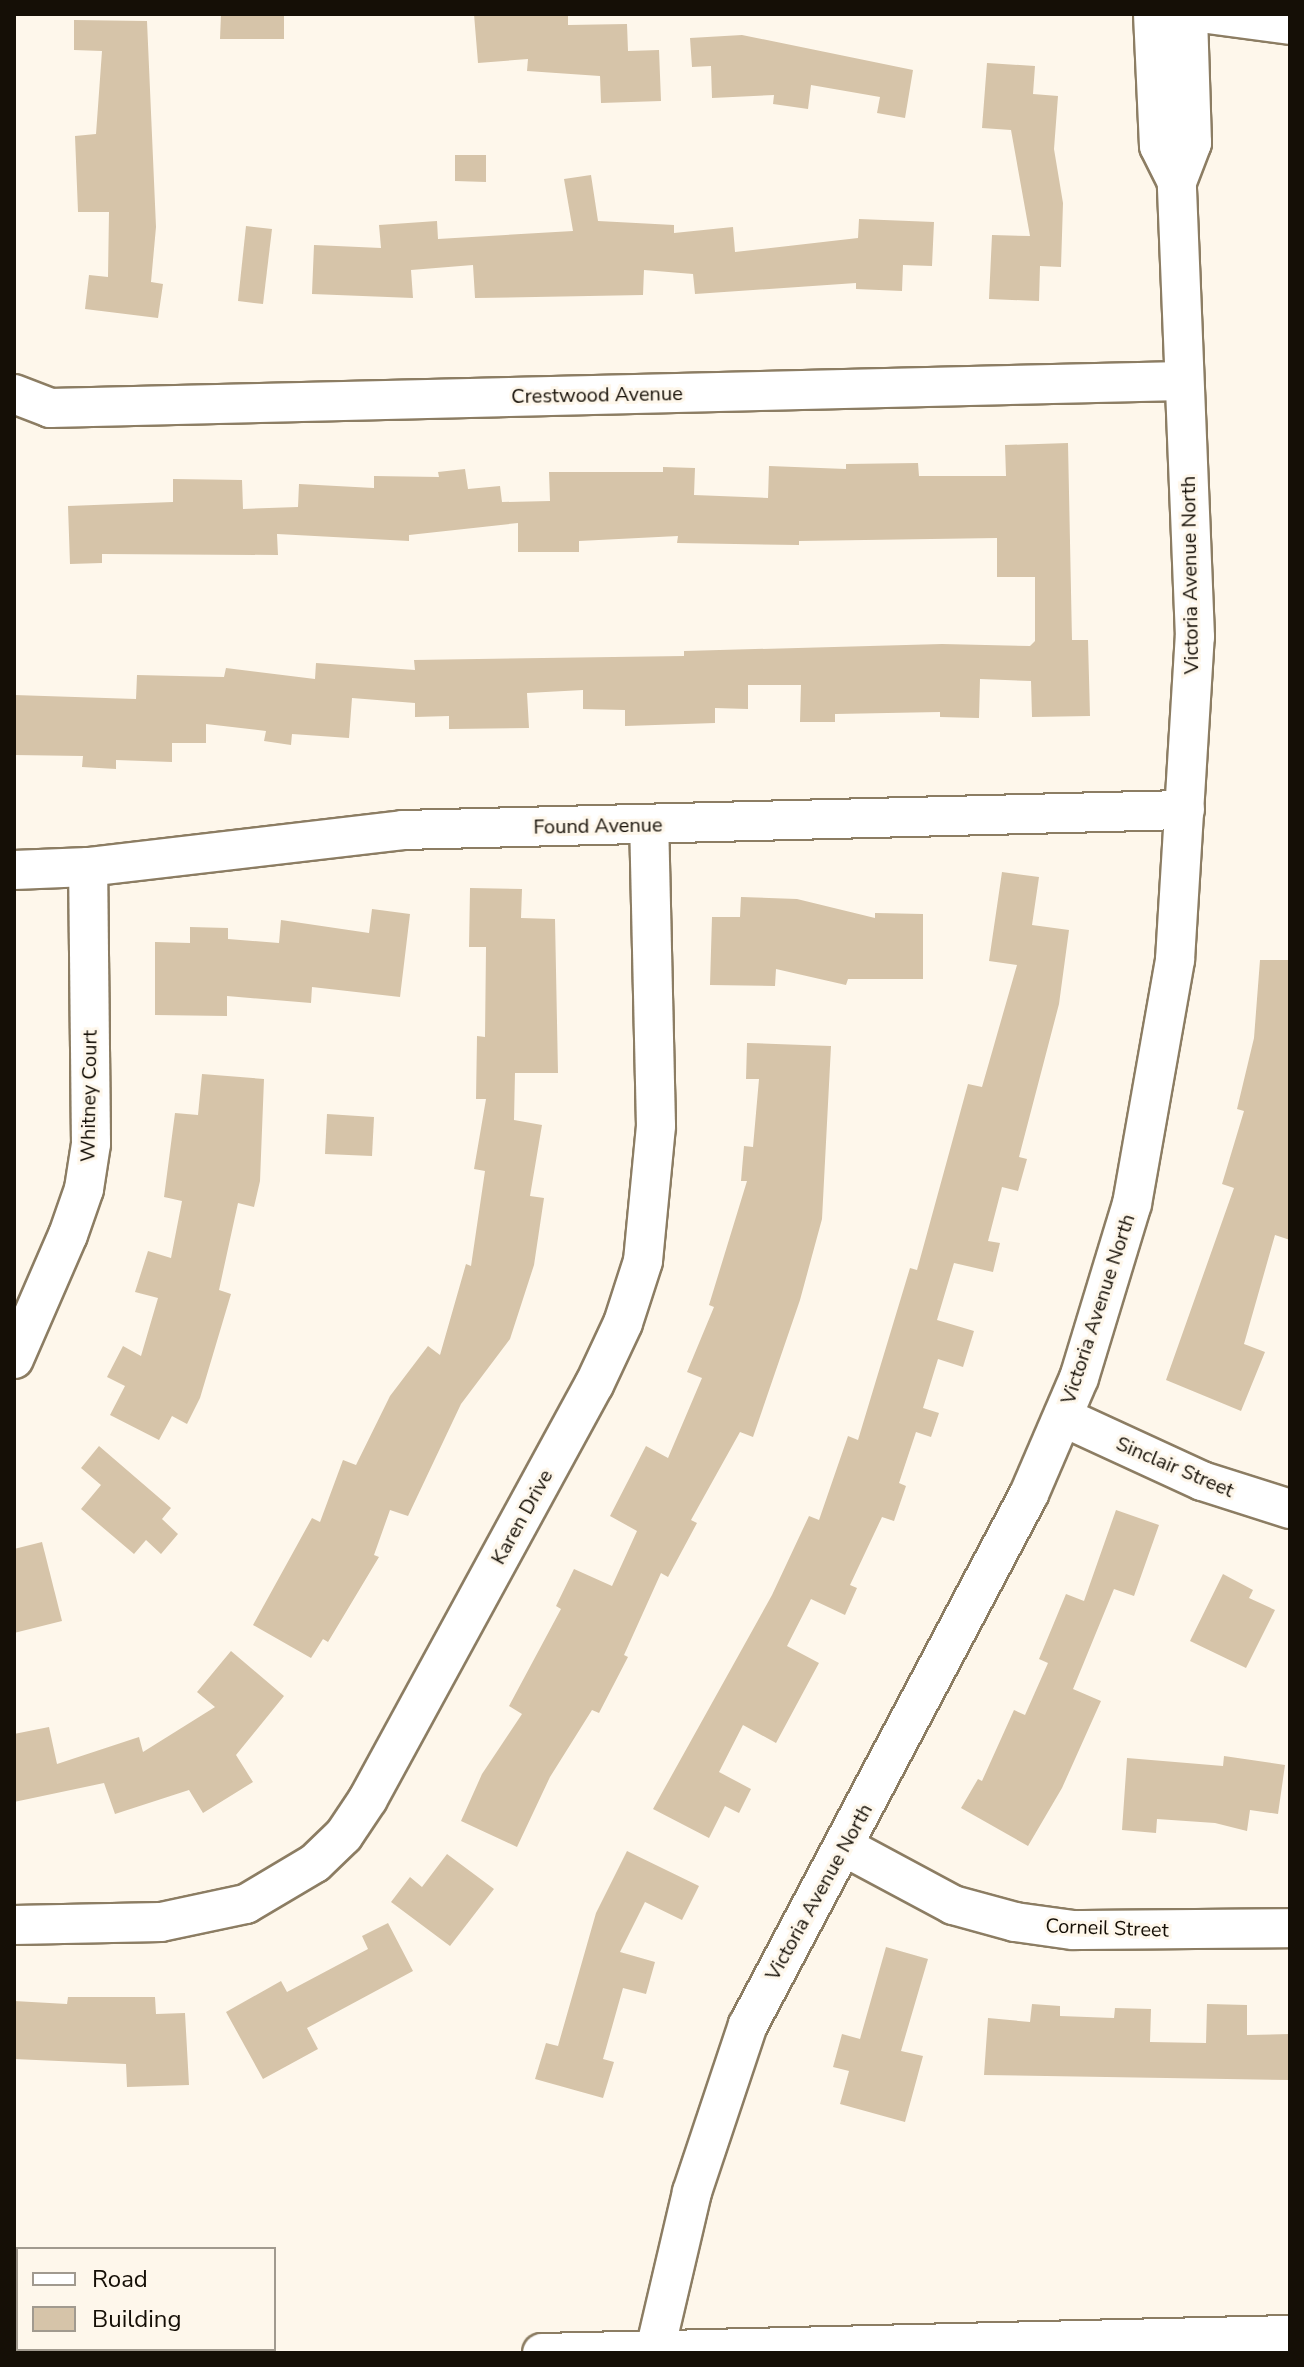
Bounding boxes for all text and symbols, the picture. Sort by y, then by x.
street label: Crestwood Avenue [511,382,683,408]
street label: Victoria Avenue North [1176,476,1204,674]
street label: Found Avenue [533,813,663,839]
street label: Whitney Court [76,1030,102,1162]
street label: Victoria Avenue North [1056,1211,1140,1407]
street label: Sinclair Street [1113,1431,1237,1503]
street label: Karen Drive [486,1465,558,1569]
street label: Victoria Avenue North [760,1799,878,1985]
street label: Corneil Street [1045,1914,1169,1942]
legend [16,2247,276,2351]
text: Road [92,2263,148,2295]
text: Building [92,2303,182,2335]

